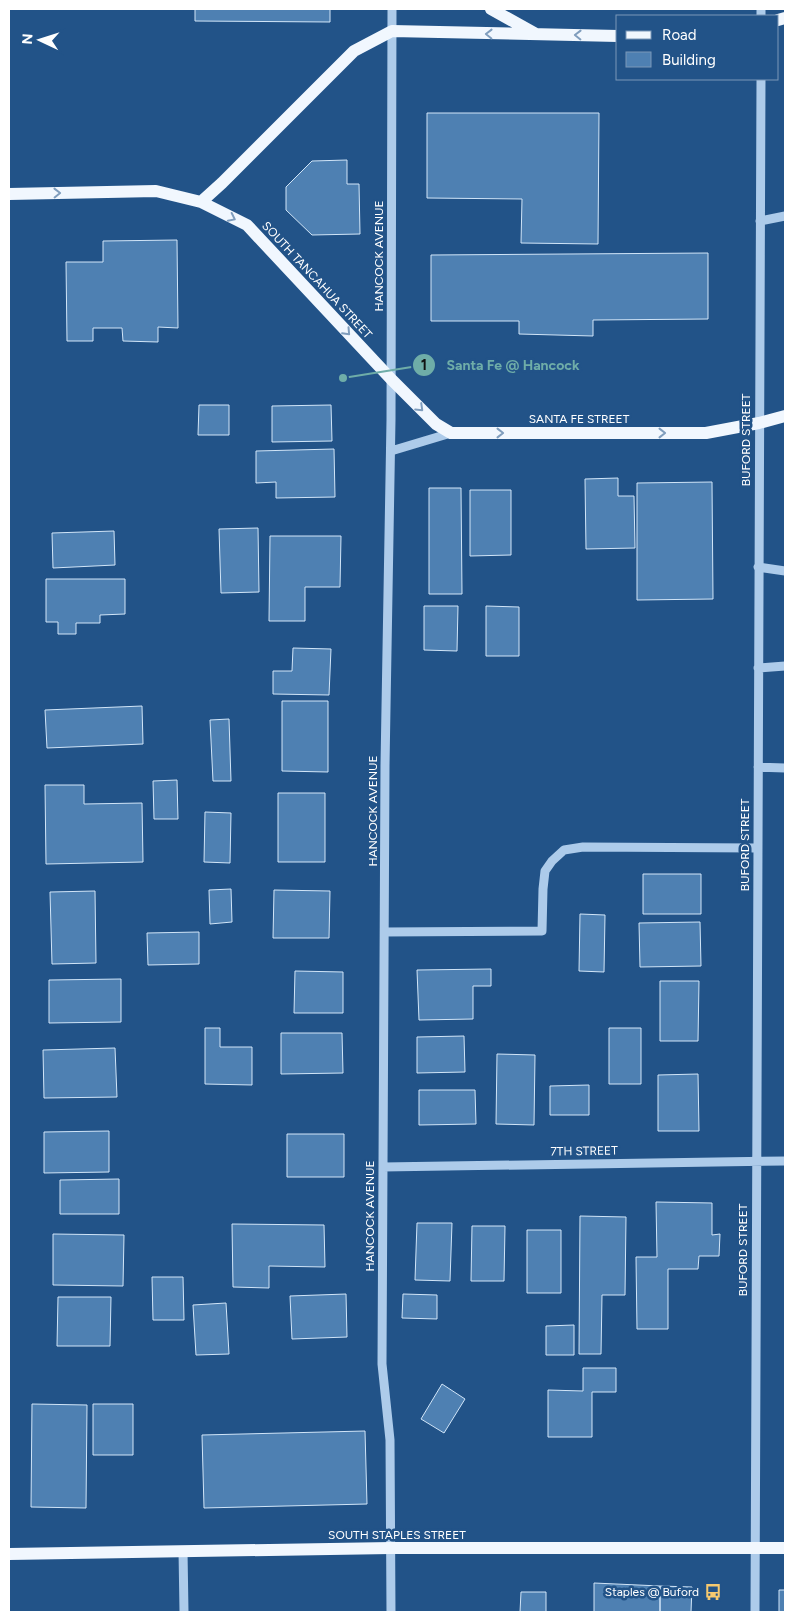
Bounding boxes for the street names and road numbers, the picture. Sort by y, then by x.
street label: HANCOCK AVENUE [372,200,386,312]
street label: SOUTH TANCAHUA STREET [259,219,375,342]
street label: BUFORD STREET [739,393,753,486]
street label: SANTA FE STREET [529,412,630,426]
street label: HANCOCK AVENUE [366,755,380,867]
street label: BUFORD STREET [738,798,752,891]
street label: 7TH STREET [550,1143,618,1159]
street label: HANCOCK AVENUE [363,1160,377,1272]
street label: BUFORD STREET [736,1203,750,1296]
street label: SOUTH STAPLES STREET [328,1528,466,1542]

